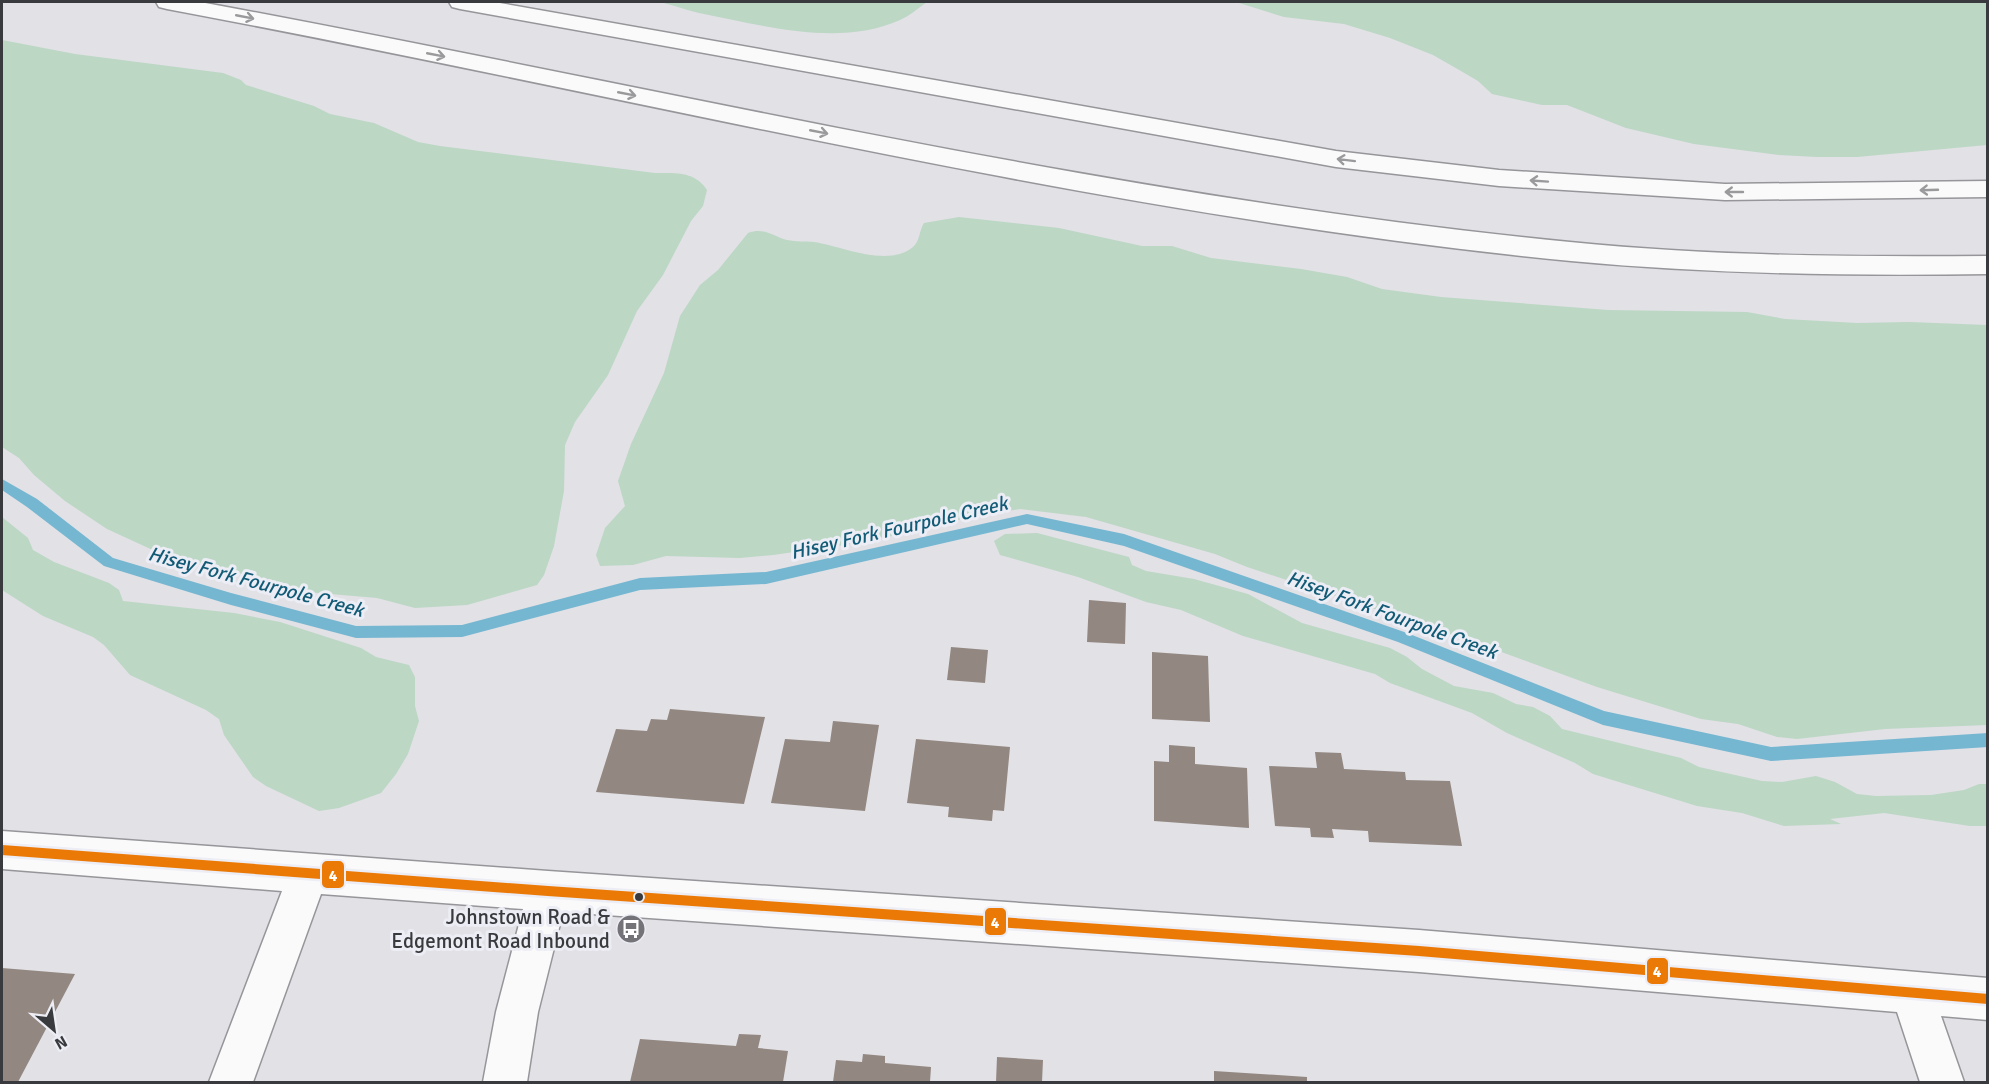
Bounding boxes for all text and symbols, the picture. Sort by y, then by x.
one-way arrow [235,12,254,23]
one-way arrow [426,50,446,61]
one-way arrow [617,89,637,100]
one-way arrow [808,127,828,138]
one-way arrow [1336,155,1356,166]
one-way arrow [1530,175,1550,186]
one-way arrow [1920,185,1940,196]
one-way arrow [1725,186,1745,198]
water label: Hisey Fork Fourpole Creek [788,490,1012,565]
water label: Hisey Fork Fourpole Creek [146,541,368,623]
water label: Hisey Fork Fourpole Creek [1283,565,1502,665]
line badge: 4 [321,860,345,889]
text: 4 [329,866,338,886]
unlabelled marker [633,891,645,903]
place label: Johnstown Road & Edgemont Road Inbound [391,904,610,954]
line badge: 4 [984,907,1007,936]
bus stop icon: Johnstown Road & Edgemont Road Inbound [615,913,647,945]
text: 4 [991,913,1000,933]
line badge: 4 [1646,957,1669,985]
text: 4 [1653,962,1662,982]
north arrow [24,1000,84,1060]
text: N [51,1031,71,1054]

